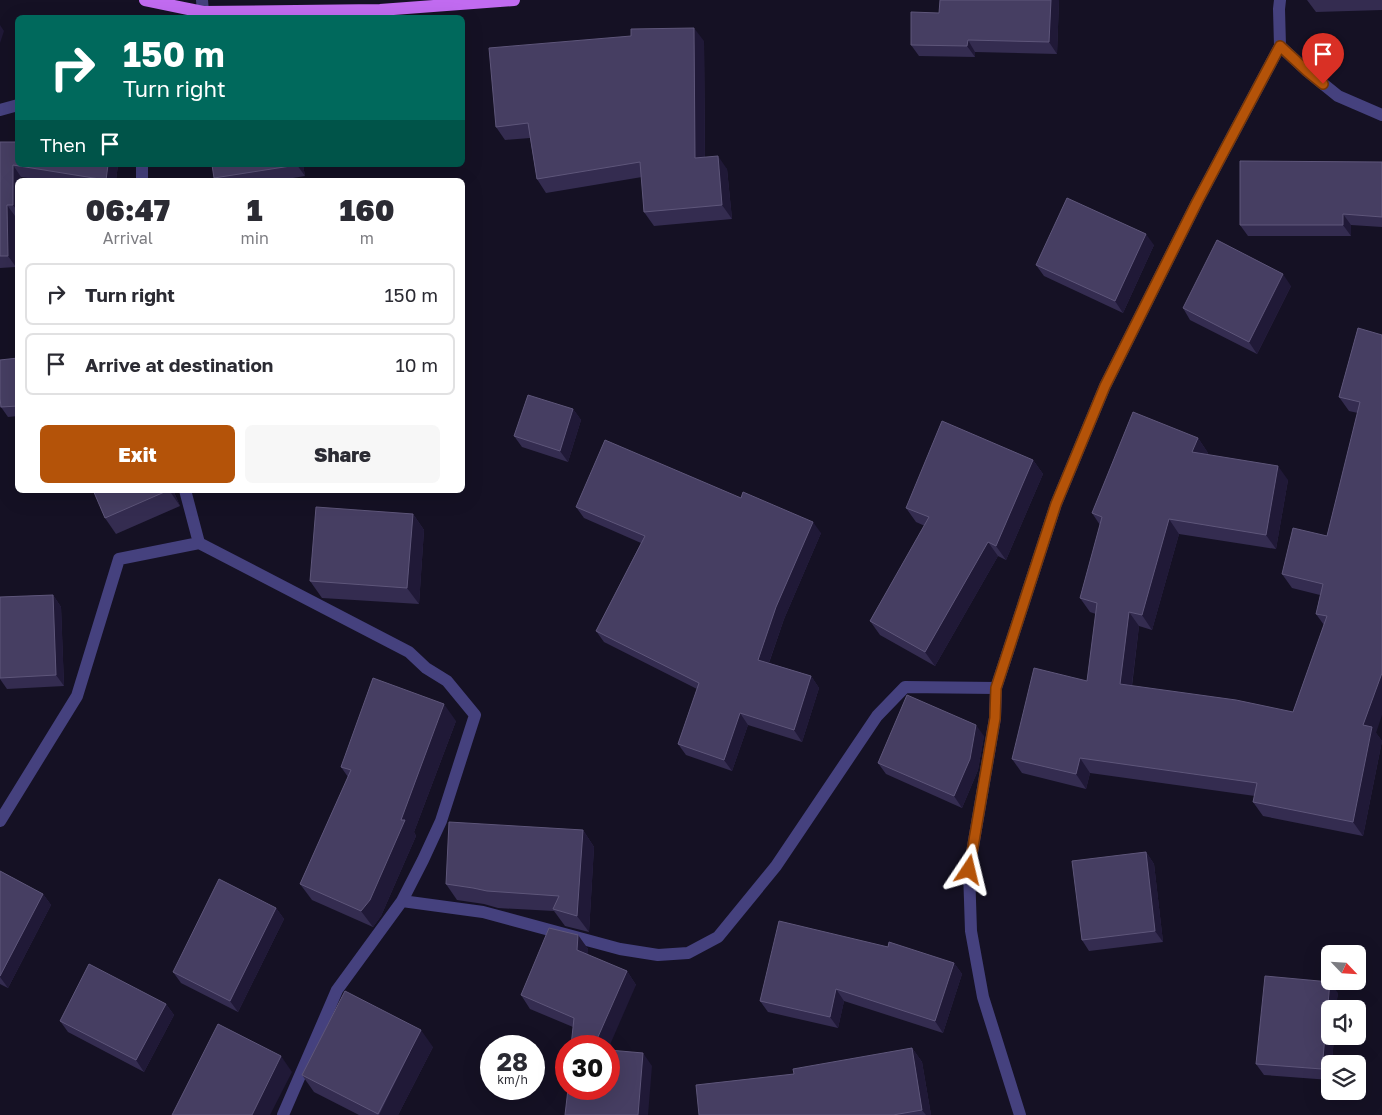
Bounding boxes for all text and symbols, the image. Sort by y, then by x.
text: 150 m [123,33,225,75]
pin [1302,33,1344,84]
icon: right [40,35,105,100]
icon: arrive [1309,40,1337,68]
text: Turn right [123,75,226,102]
icon: arrive [96,130,124,158]
text: Then [40,133,86,156]
text: 06:47 [85,192,170,228]
text: 1 [247,192,263,228]
text: 160 [339,192,395,228]
text: Arrival [103,228,153,248]
text: min [241,228,269,248]
text: m [360,228,374,248]
icon: right [42,280,70,308]
text: Turn right [85,283,175,306]
text: 150 m [384,283,438,306]
icon: arrive [42,350,70,378]
text: Arrive at destination [85,353,273,376]
text: 10 m [395,353,438,376]
button: Exit [40,425,235,483]
button: Share [245,425,440,483]
position arrow [942,843,994,895]
north arrow [1321,945,1366,990]
map controls [1321,945,1366,1100]
button: sound [1321,1000,1366,1045]
speed limit sign: 30 [555,1035,620,1100]
text: 28 [497,1046,528,1077]
button: layers [1321,1055,1366,1100]
text: km/h [497,1072,528,1087]

